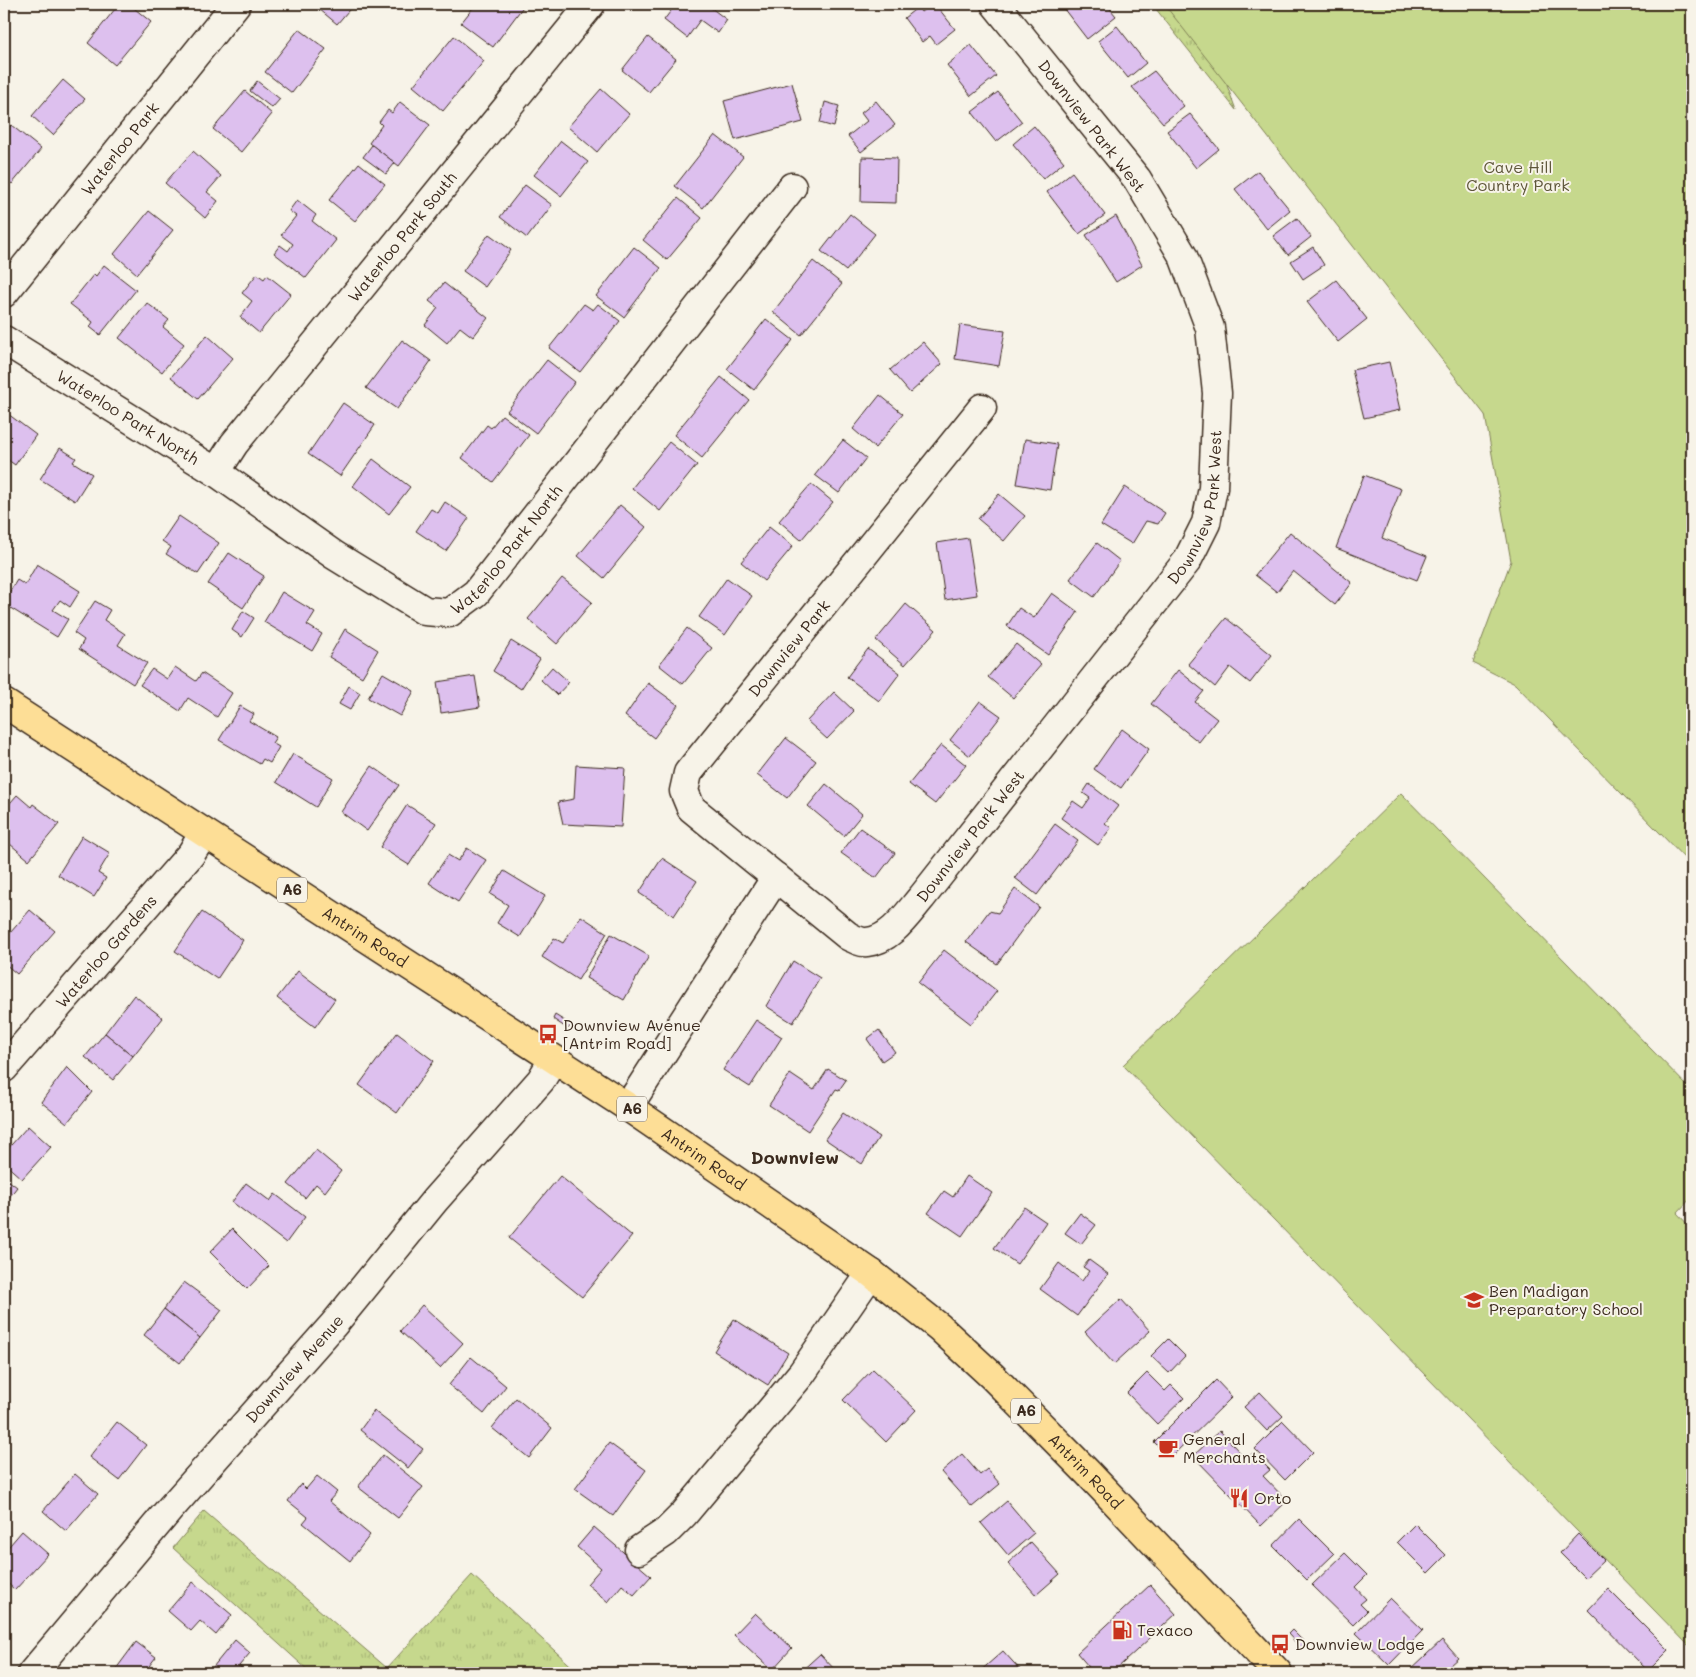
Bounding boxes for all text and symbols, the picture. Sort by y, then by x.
street label: Downview Park West [1034,55,1151,196]
street label: Waterloo Park [76,98,163,199]
park label: Cave Hill Country Park [1466,156,1570,195]
street label: Waterloo Park South [342,167,461,306]
street label: Waterloo Park North [53,364,203,469]
street label: Downview Park West [1162,429,1225,588]
street label: Waterloo Park North [446,480,566,619]
street label: Downview Park [743,595,834,700]
street label: Downview Park West [911,765,1028,906]
road number: A6 [277,878,307,902]
street label: Waterloo Gardens [50,890,161,1012]
street label: Antrim Road [318,901,412,972]
place label: Downview Avenue [Antrim Road] [563,1014,701,1053]
bus stop icon: Downview Avenue [Antrim Road] [537,1023,559,1045]
road number: A6 [617,1096,647,1122]
street label: Antrim Road [658,1122,750,1195]
district label: Downview [751,1145,839,1169]
place label: Ben Madigan Preparatory School [1489,1280,1643,1319]
school or university icon: Ben Madigan Preparatory School [1463,1289,1485,1311]
street label: Downview Avenue [240,1310,348,1427]
road number: A6 [1011,1398,1041,1424]
street label: Antrim Road [1044,1428,1127,1513]
place label: General Merchants [1183,1428,1266,1467]
cafe icon: General Merchants [1157,1437,1179,1459]
restaurant icon: Orto [1228,1487,1250,1509]
place label: Orto [1254,1487,1291,1508]
fuel station icon: Texaco [1111,1619,1133,1641]
place label: Texaco [1137,1619,1193,1640]
bus stop icon: Downview Lodge [1269,1633,1291,1655]
place label: Downview Lodge [1295,1633,1425,1654]

